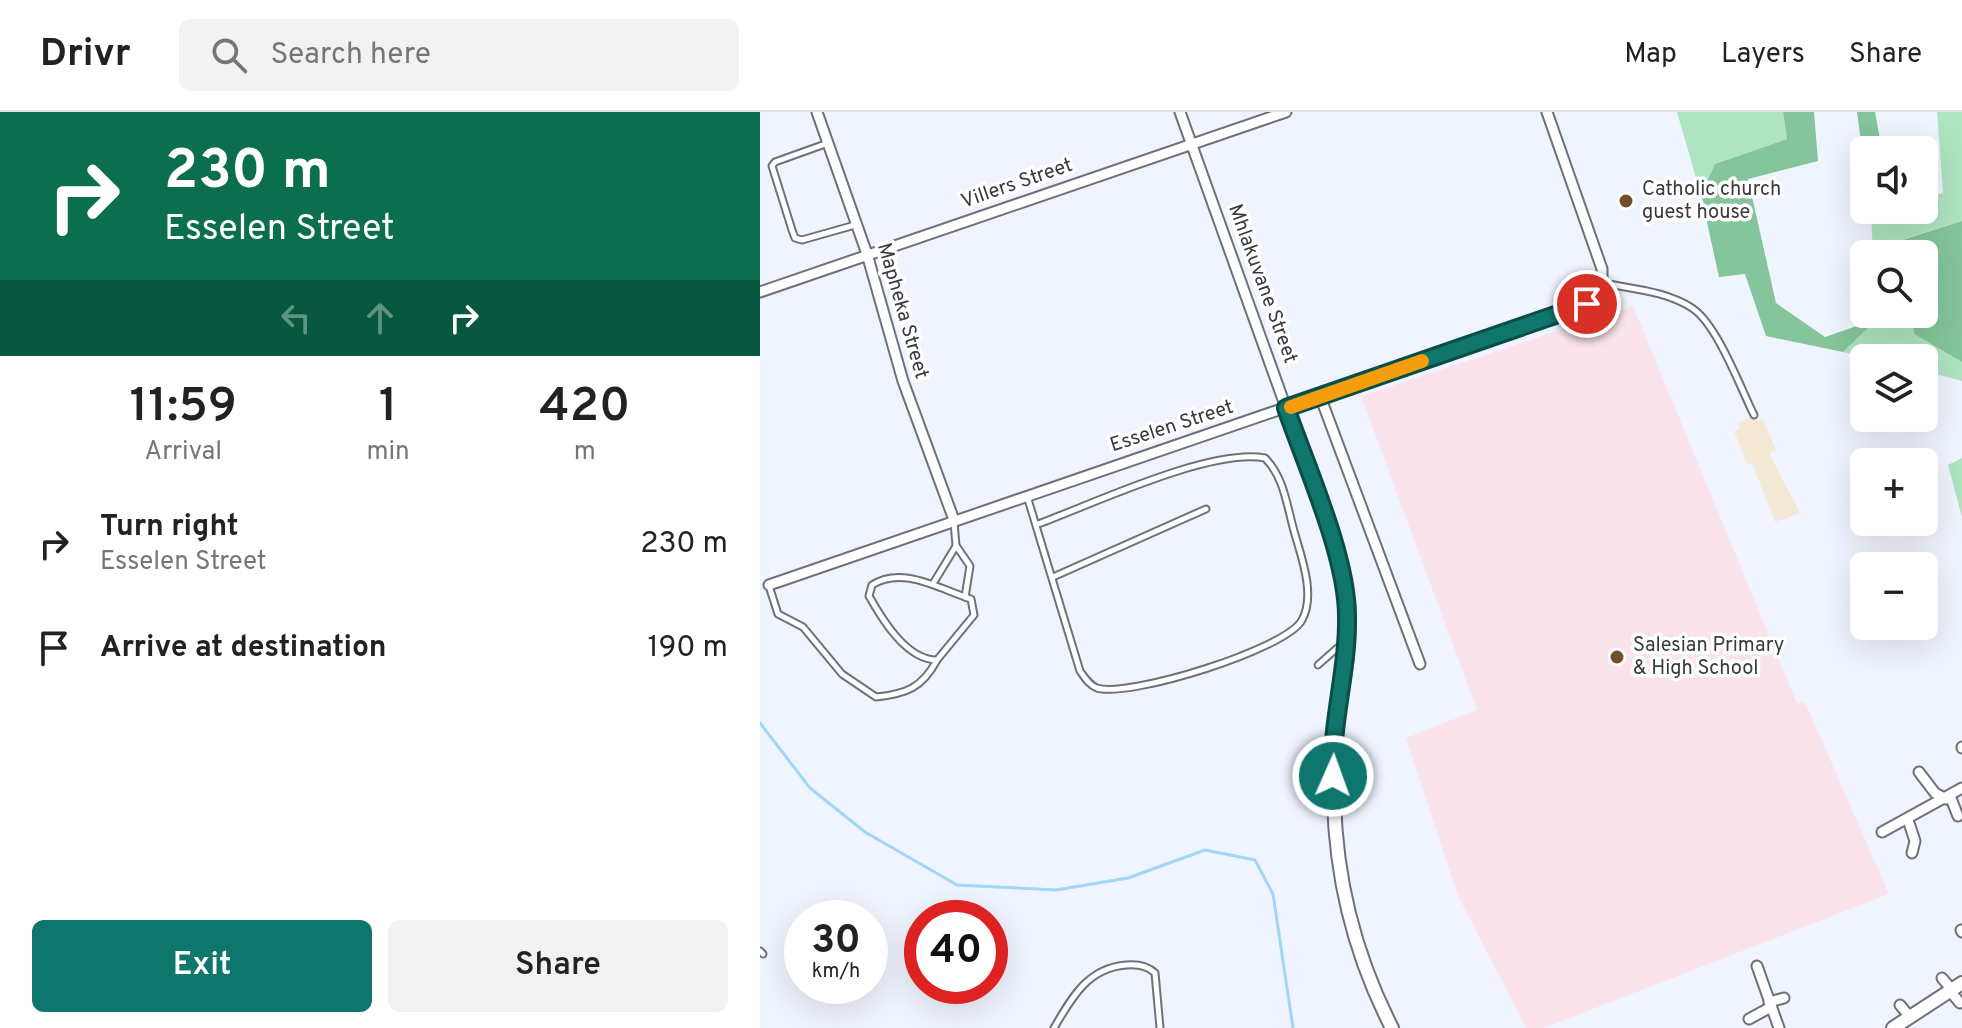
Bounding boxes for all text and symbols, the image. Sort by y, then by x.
search box [179,19,739,91]
text: Drivr [40,31,131,80]
icon: search [207,33,251,77]
text: Search here [271,37,431,74]
text: Map [1624,37,1677,73]
text: Layers [1721,37,1805,73]
text: Share [1849,37,1922,73]
map controls [1850,136,1938,640]
button: sound [1850,136,1938,224]
text: 230 m [164,138,331,208]
icon: right [32,144,136,248]
street label: Villers Street [958,153,1076,215]
place label: Catholic church guest house [1642,177,1781,226]
marker: Catholic church guest house [1617,192,1635,210]
street label: Mhlakuvane Street [1221,201,1303,367]
text: Esselen Street [164,207,395,253]
street label: Mapheka Street [870,240,934,382]
button: search [1850,240,1938,328]
pin [1553,270,1621,338]
icon: arrive [1565,282,1609,326]
icon: left [274,296,318,340]
icon: ahead [358,296,402,340]
icon: right [442,296,486,340]
button: layers [1850,344,1938,432]
text: 11:59 [130,378,237,438]
text: 1 [379,378,398,438]
text: 420 [539,378,630,438]
street label: Esselen Street [1107,395,1237,459]
text: Arrival [144,436,222,469]
text: min [366,436,410,469]
text: m [574,436,596,469]
button: + [1850,448,1938,536]
text: Turn right [100,509,238,546]
icon: right [32,522,76,566]
text: 230 m [640,526,728,563]
text: Esselen Street [100,546,267,579]
button: − [1850,552,1938,640]
icon: arrive [32,626,76,670]
text: Arrive at destination [100,630,386,667]
text: 190 m [647,630,728,667]
place label: Salesian Primary & High School [1633,633,1784,682]
marker: Salesian Primary & High School [1608,648,1626,666]
position arrow [1291,734,1375,818]
speed limit sign: 40 [904,900,1008,1004]
text: 30 [811,917,861,967]
button: Exit [32,920,372,1012]
button: Share [388,920,728,1012]
text: km/h [812,959,860,985]

